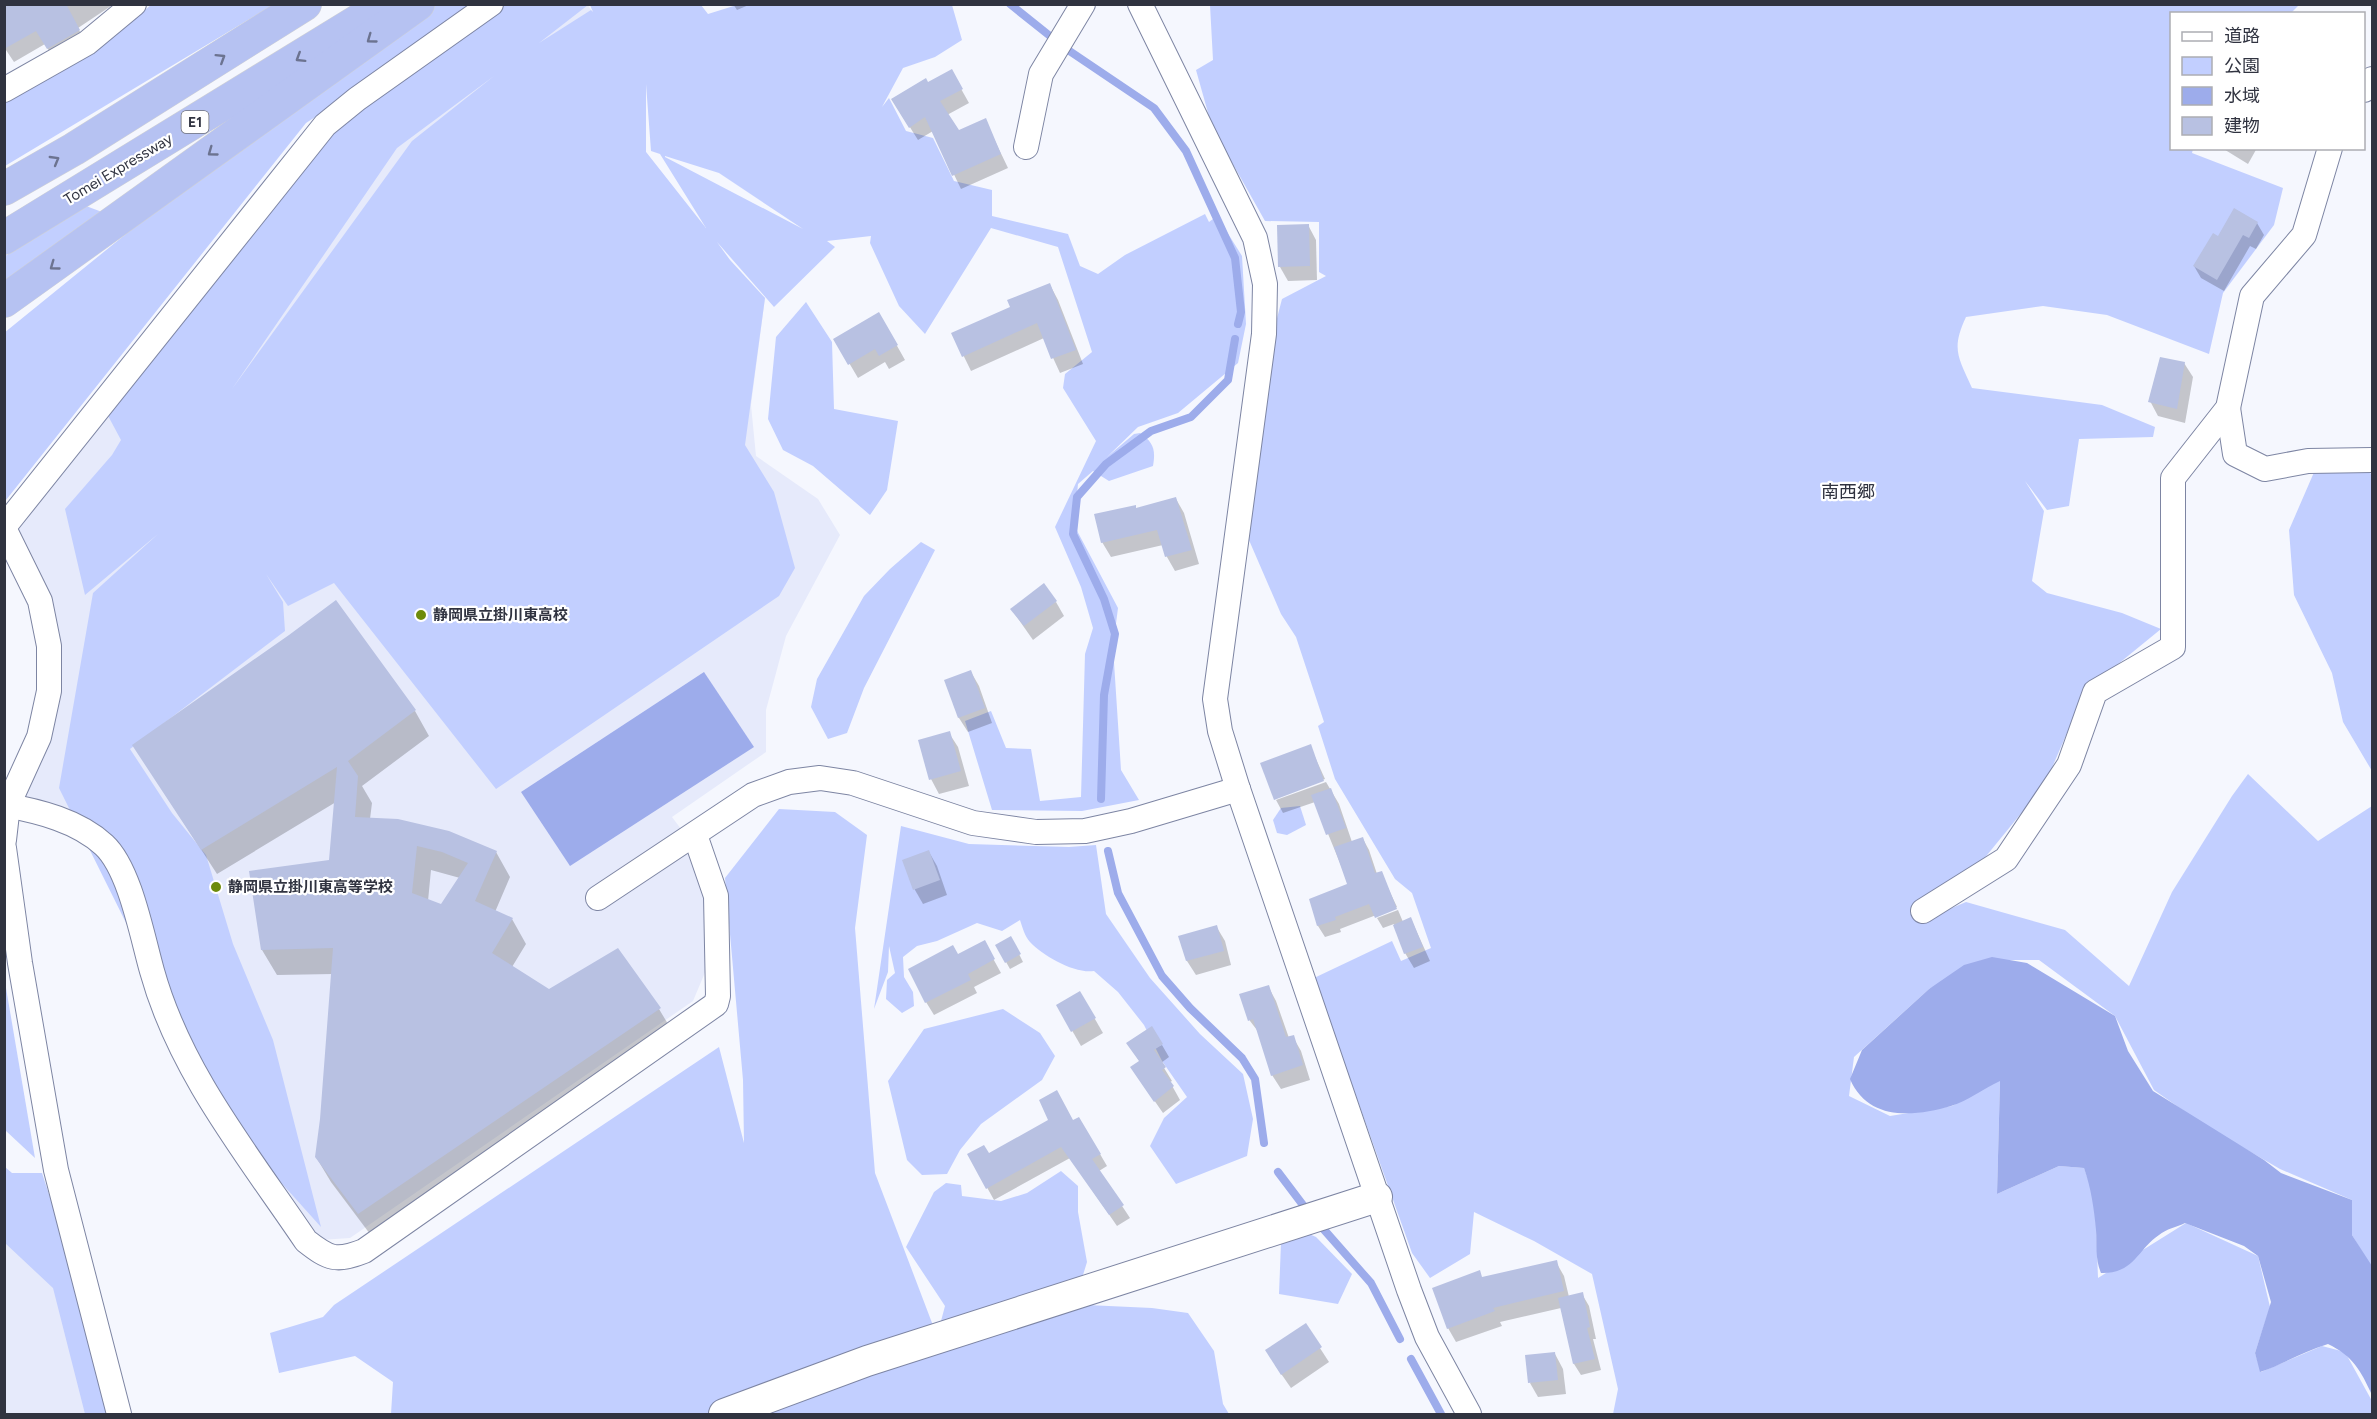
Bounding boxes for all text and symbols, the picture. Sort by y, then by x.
legend [2170,12,2365,150]
text: 道路 [2224,25,2260,47]
one-way arrow [366,32,377,43]
one-way arrow [296,51,306,63]
one-way arrow [215,53,225,65]
text: 公園 [2224,55,2260,77]
text: 水域 [2224,85,2260,107]
road number: E1 [182,111,208,133]
text: 建物 [2224,115,2260,137]
street label: Tomei Expressway [61,129,176,208]
one-way arrow [208,145,219,156]
one-way arrow [49,156,59,167]
one-way arrow [49,259,60,270]
district label: 南西郷 [1821,481,1875,503]
place label: 静岡県立掛川東高校 [433,606,568,624]
marker: 静岡県立掛川東高校 [414,608,428,622]
place label: 静岡県立掛川東高等学校 [228,878,393,896]
marker: 静岡県立掛川東高等学校 [209,880,223,894]

